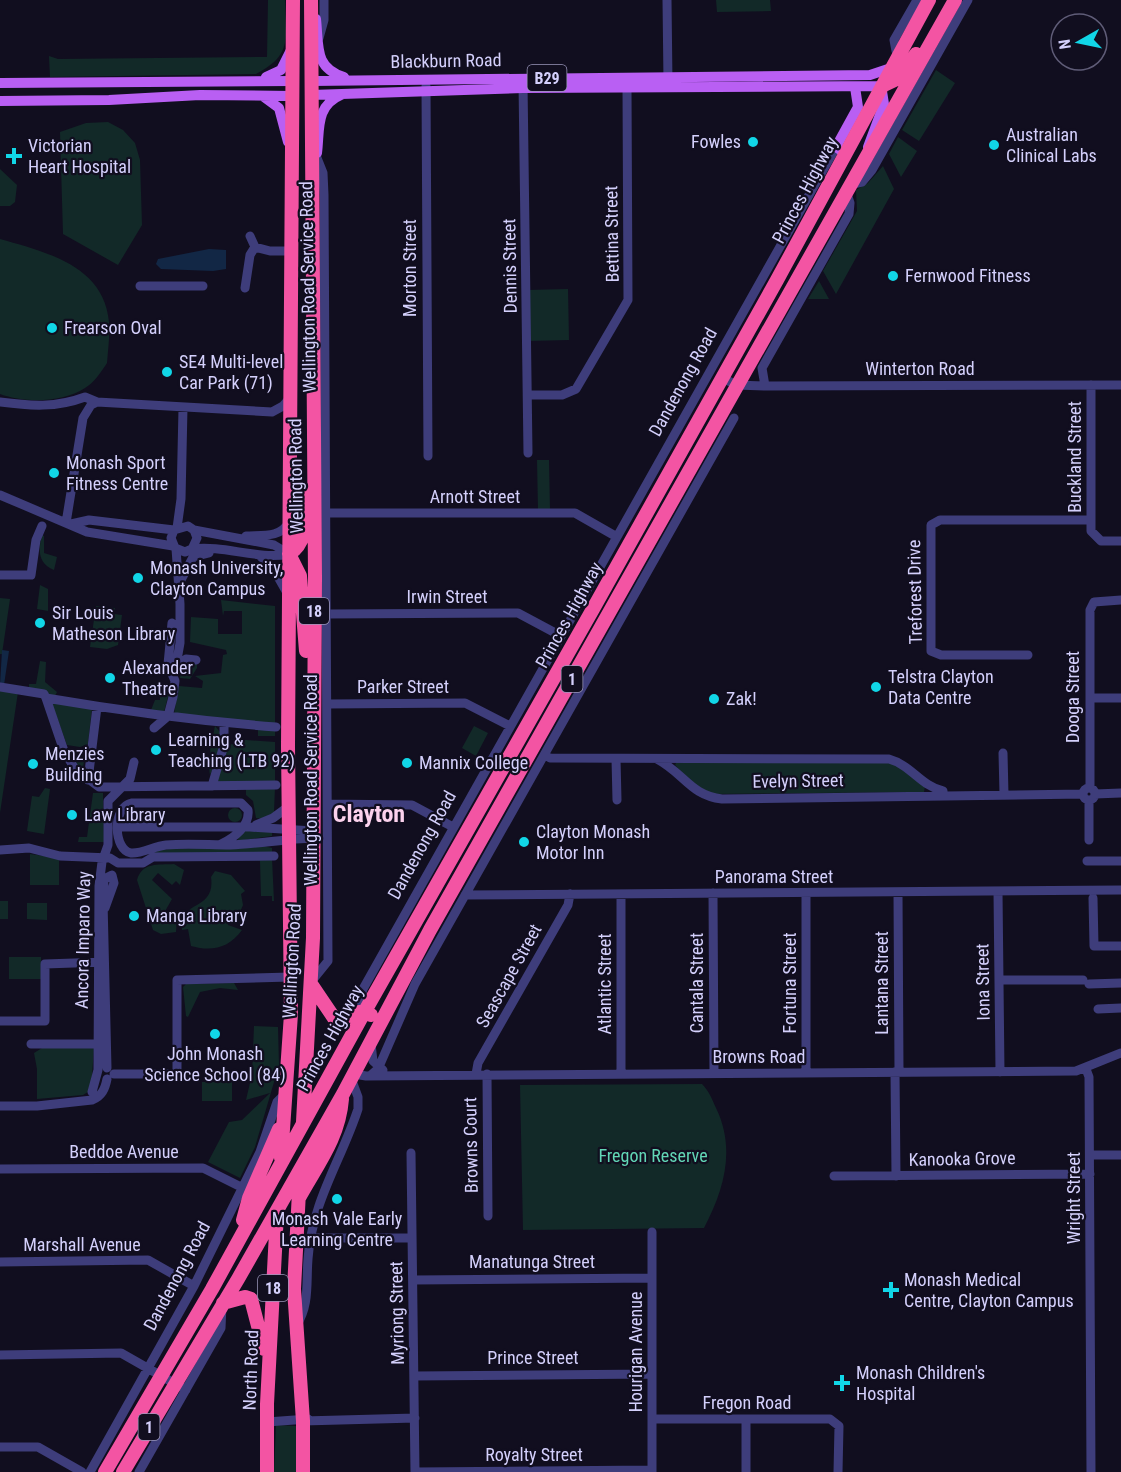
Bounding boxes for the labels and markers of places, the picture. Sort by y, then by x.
place label: Australian Clinical Labs [1006,124,1097,166]
place label: Fowles [691,131,741,152]
place label: Victorian Heart Hospital [28,135,131,177]
marker: Fowles [746,135,760,149]
marker: Australian Clinical Labs [987,138,1001,152]
marker: Victorian Heart Hospital [5,147,23,165]
place label: Fernwood Fitness [905,265,1031,286]
marker: Fernwood Fitness [886,269,900,283]
place label: Frearson Oval [64,317,162,338]
marker: Frearson Oval [45,321,59,335]
place label: SE4 Multi-level Car Park (71) [179,351,283,394]
marker: SE4 Multi-level Car Park (71) [160,365,174,379]
place label: Monash Sport Fitness Centre [66,452,168,494]
marker: Monash Sport Fitness Centre [47,466,61,480]
place label: Monash University, Clayton Campus [150,557,283,599]
marker: Monash University, Clayton Campus [131,571,145,585]
place label: Sir Louis Matheson Library [52,602,176,644]
marker: Sir Louis Matheson Library [33,616,47,630]
place label: Alexander Theatre [122,657,194,699]
place label: Telstra Clayton Data Centre [888,666,994,708]
marker: Alexander Theatre [103,671,117,685]
marker: Telstra Clayton Data Centre [869,680,883,694]
place label: Zak! [726,688,757,709]
marker: Zak! [707,692,721,706]
place label: Learning & Teaching (LTB 92) [168,729,295,772]
place label: Menzies Building [45,743,104,785]
marker: Learning & Teaching (LTB 92) [149,743,163,757]
place label: Mannix College [419,752,528,773]
marker: Mannix College [400,756,414,770]
marker: Menzies Building [26,757,40,771]
place label: Law Library [84,804,166,825]
marker: Law Library [65,808,79,822]
place label: Clayton Monash Motor Inn [536,821,650,863]
marker: Clayton Monash Motor Inn [517,835,531,849]
place label: Manga Library [146,905,248,926]
marker: Manga Library [127,909,141,923]
marker: John Monash Science School (84) [208,1027,222,1041]
place label: John Monash Science School (84) [144,1043,286,1086]
marker: Monash Vale Early Learning Centre [330,1192,344,1206]
place label: Monash Vale Early Learning Centre [272,1208,403,1250]
place label: Monash Medical Centre, Clayton Campus [904,1269,1074,1311]
marker: Monash Medical Centre, Clayton Campus [882,1281,900,1299]
place label: Monash Children's Hospital [856,1362,985,1404]
marker: Monash Children's Hospital [833,1374,851,1392]

